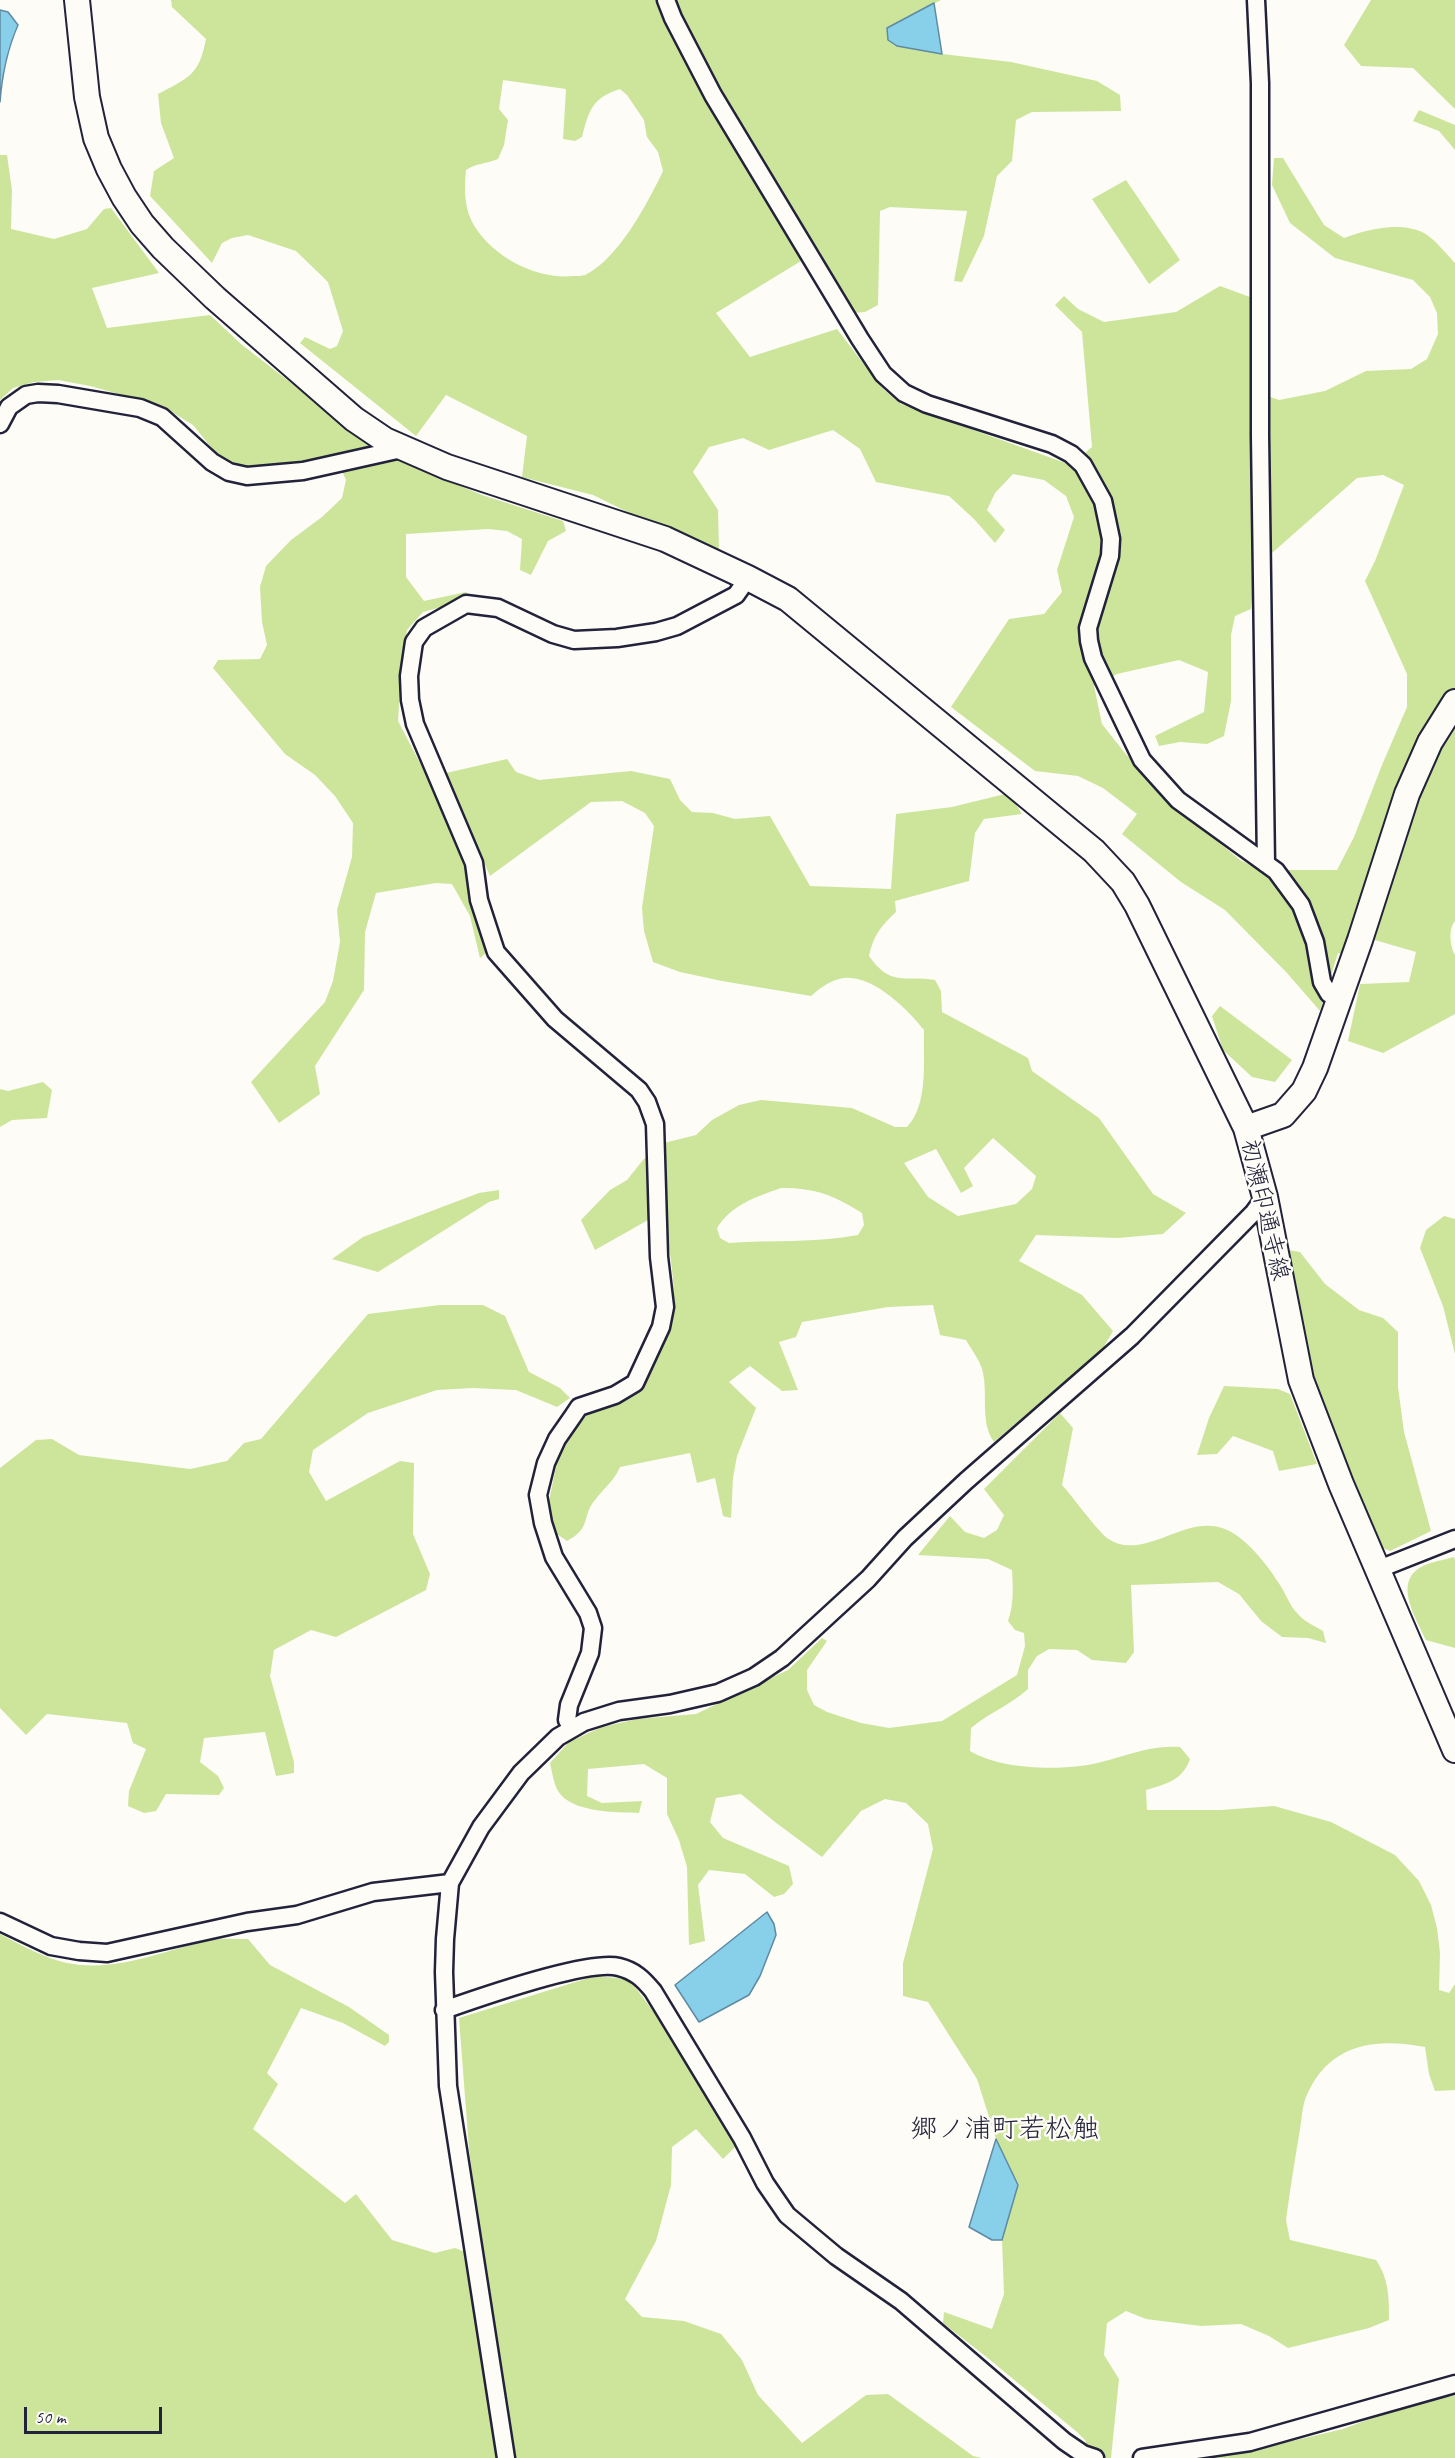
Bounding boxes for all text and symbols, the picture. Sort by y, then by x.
street label: 初瀬印通寺線 [1234,1137,1294,1283]
district label: 郷ノ浦町若松触 [911,2114,1099,2146]
scale bar [27,2395,165,2433]
text: 50 m [35,2406,66,2428]

